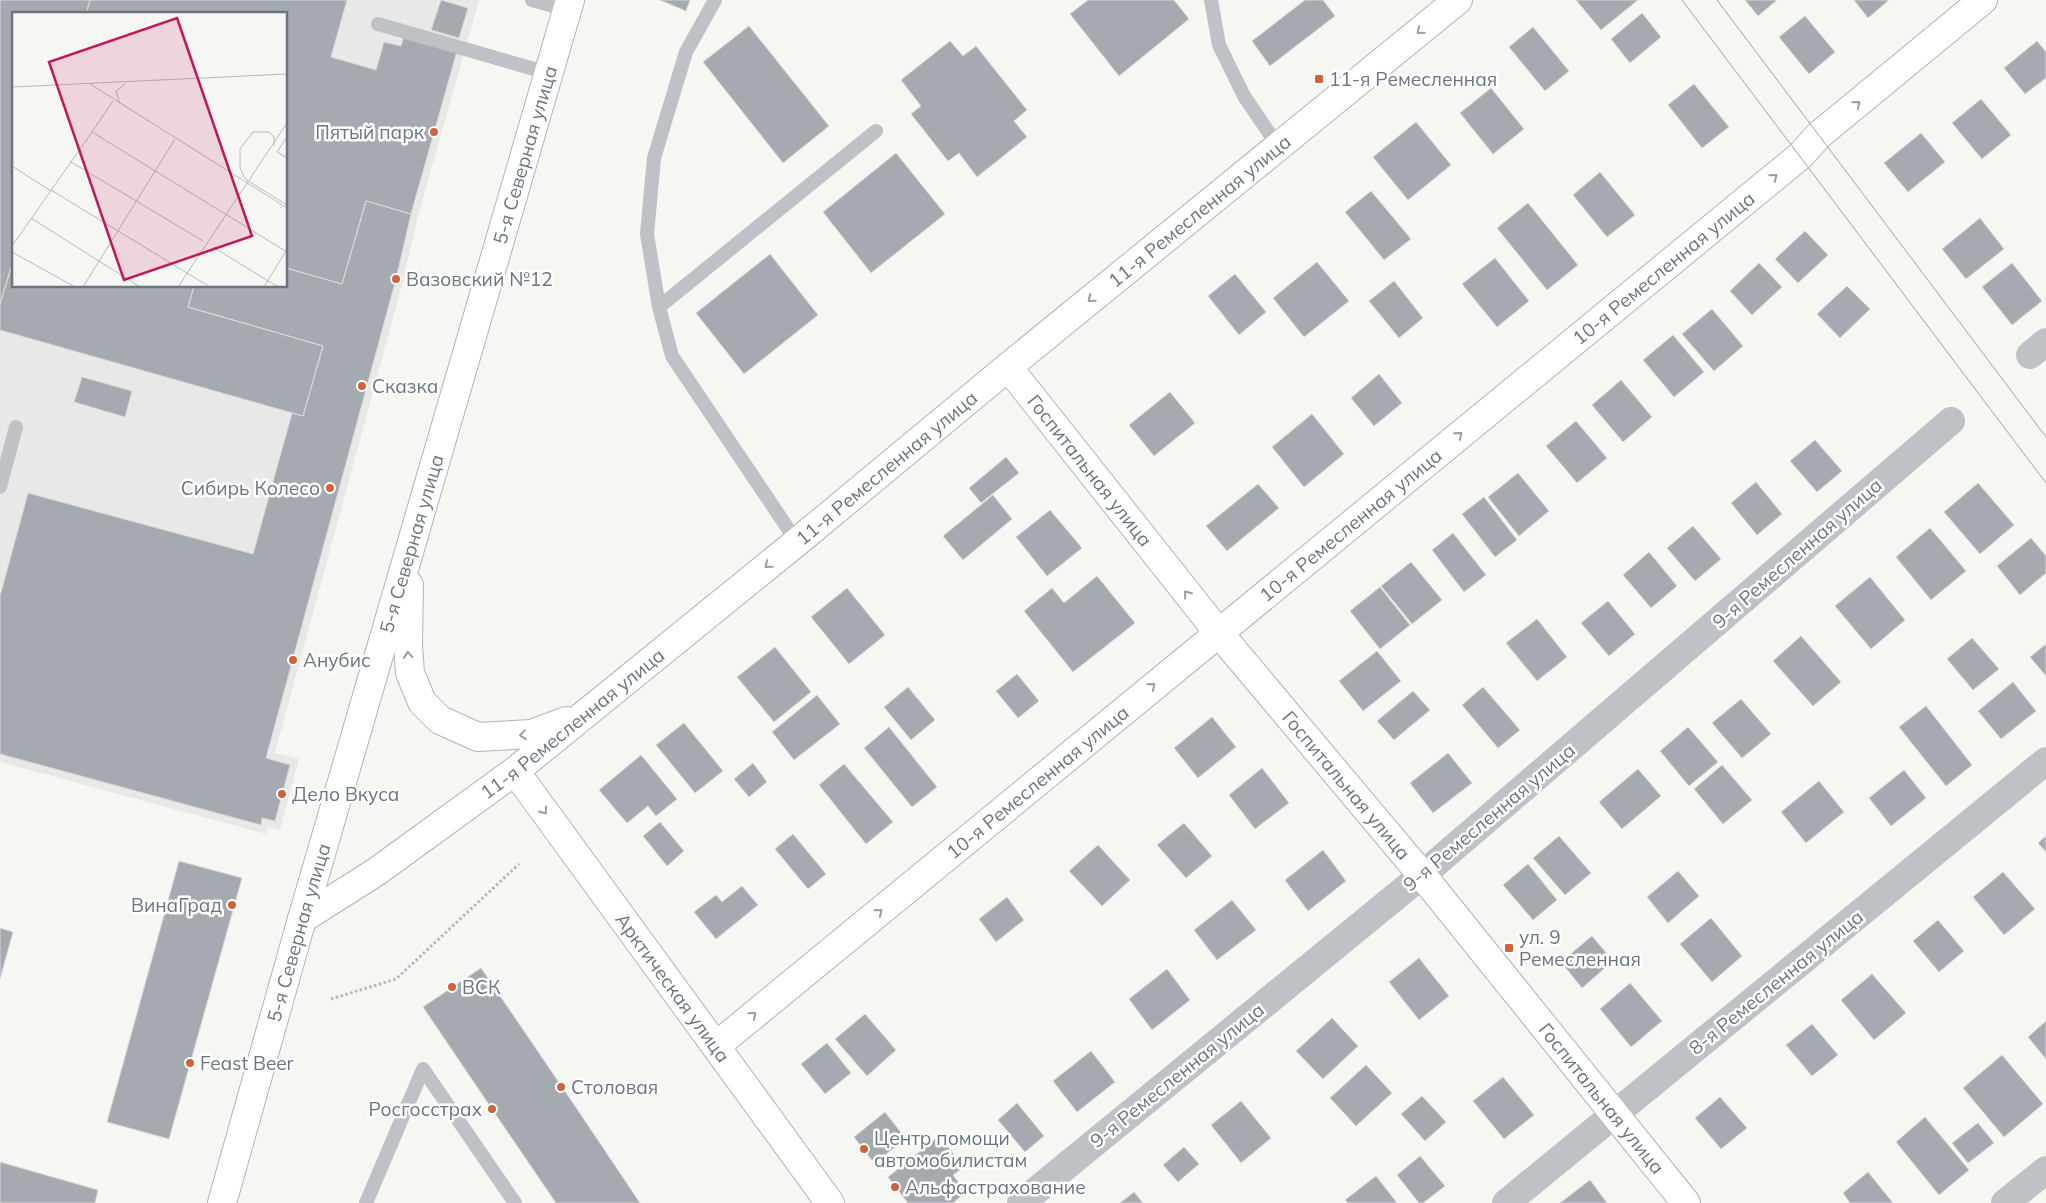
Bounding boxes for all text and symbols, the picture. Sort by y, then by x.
inset map [12,12,288,288]
one-way arrow [1417,25,1426,33]
street label: 5-я Северная улица [487,63,562,247]
place label: 11-я Ремесленная [1329,67,1497,91]
marker: 11-я Ремесленная [1313,73,1325,85]
one-way arrow [1851,101,1860,110]
place label: Пятый парк [315,120,425,144]
marker: Пятый парк [428,126,440,138]
street label: 11-я Ремесленная улица [1103,129,1296,292]
one-way arrow [1768,174,1777,182]
street label: 10-я Ремесленная улица [1568,186,1760,350]
place label: Вазовский №12 [406,267,553,291]
marker: Вазовский №12 [390,273,402,285]
one-way arrow [1087,293,1096,302]
place label: Сказка [372,374,438,398]
marker: Сказка [356,380,368,392]
street label: 11-я Ремесленная улица [791,386,982,550]
street label: Госпитальная улица [1022,390,1158,551]
one-way arrow [1453,431,1462,440]
street label: 10-я Ремесленная улица [1255,443,1447,607]
street label: 5-я Северная улица [374,452,449,636]
street label: 9-я Ремесленная улица [1707,473,1887,633]
place label: Сибирь Колесо [181,476,320,500]
marker: Сибирь Колесо [324,482,336,494]
one-way arrow [765,560,774,568]
one-way arrow [1185,591,1193,600]
street label: 11-я Ремесленная улица [476,643,669,804]
place label: Анубис [303,648,371,672]
one-way arrow [403,650,414,658]
marker: Анубис [287,654,299,666]
one-way arrow [1147,682,1156,691]
street label: 10-я Ремесленная улица [942,700,1134,864]
street label: Госпитальная улица [1277,706,1416,864]
one-way arrow [519,729,527,740]
street label: 9-я Ремесленная улица [1398,738,1580,896]
place label: Дело Вкуса [292,782,399,806]
marker: Дело Вкуса [276,788,288,800]
one-way arrow [538,805,547,815]
street label: 5-я Северная улица [262,840,335,1025]
place label: ВинаГрад [131,893,222,917]
marker: ВинаГрад [226,899,238,911]
street label: 8-я Ремесленная улица [1684,904,1868,1060]
street label: Арктическая улица [610,908,735,1067]
one-way arrow [873,908,882,917]
place label: ул. 9 Ремесленная [1519,925,1641,971]
marker: ул. 9 Ремесленная [1503,942,1515,954]
place label: ВСК [462,975,501,999]
marker: ВСК [446,981,458,993]
street label: 9-я Ремесленная улица [1085,997,1269,1153]
one-way arrow [747,1012,756,1021]
street label: Госпитальная улица [1534,1018,1670,1179]
place label: Feast Beer [200,1051,294,1075]
marker: Feast Beer [184,1057,196,1069]
place label: Столовая [571,1075,658,1099]
marker: Столовая [555,1081,567,1093]
place label: Росгосстрах [368,1097,483,1121]
marker: Росгосстрах [486,1103,498,1115]
place label: Центр помощи автомобилистам [874,1126,1027,1172]
marker: Центр помощи автомобилистам [858,1143,870,1155]
place label: Альфастрахование [905,1175,1086,1199]
marker: Альфастрахование [889,1181,901,1193]

